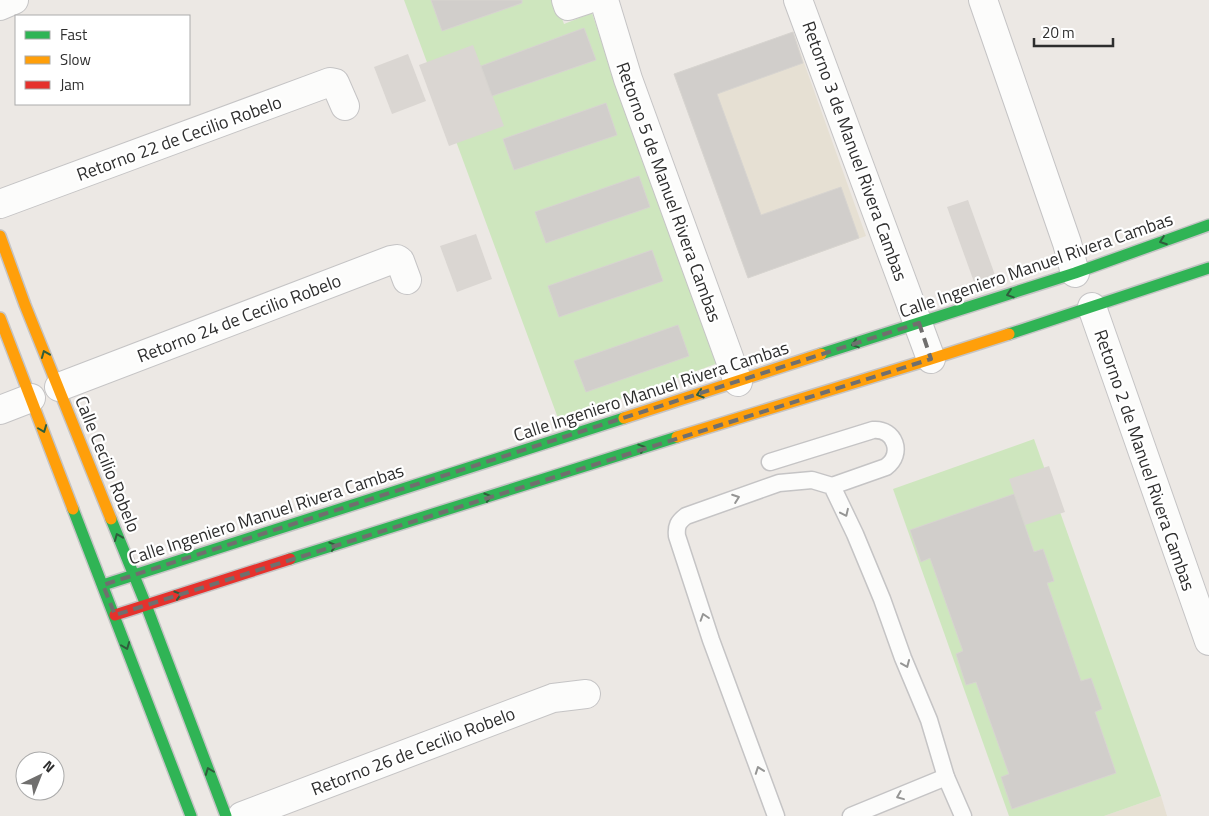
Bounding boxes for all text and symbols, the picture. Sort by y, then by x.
legend [15,15,190,105]
scale bar [1034,15,1113,47]
street label: Retorno 3 de Manuel Rivera Cambas [795,17,915,285]
text: 20 m [1042,21,1075,44]
text: Fast [60,23,88,46]
text: Slow [60,48,91,71]
street label: Retorno 5 de Manuel Rivera Cambas [609,58,729,326]
text: Jam [60,73,84,96]
street label: Retorno 22 de Cecilio Robelo [73,88,285,188]
street label: Calle Ingeniero Manuel Rivera Cambas [895,205,1177,325]
one-way arrow [1159,235,1168,245]
street label: Retorno 24 de Cecilio Robelo [133,267,345,369]
one-way arrow [1006,288,1014,298]
street label: Retorno 2 de Manuel Rivera Cambas [1087,326,1203,594]
street label: Calle Ingeniero Manuel Rivera Cambas [510,334,792,448]
one-way arrow [851,338,860,348]
one-way arrow [41,350,52,359]
one-way arrow [697,388,705,398]
street label: Calle Cecilio Robelo [68,392,148,536]
one-way arrow [37,424,47,433]
one-way arrow [638,443,646,453]
street label: Calle Ingeniero Manuel Rivera Cambas [125,457,407,571]
one-way arrow [483,493,491,503]
one-way arrow [731,494,740,504]
one-way arrow [839,508,849,517]
one-way arrow [114,534,124,542]
one-way arrow [328,542,336,552]
one-way arrow [173,590,181,600]
one-way arrow [699,614,709,622]
one-way arrow [120,641,130,650]
one-way arrow [899,659,910,668]
street label: Retorno 26 de Cecilio Robelo [307,700,519,802]
north arrow [15,751,65,801]
text: N [38,755,60,777]
one-way arrow [755,766,765,775]
one-way arrow [205,767,215,775]
one-way arrow [896,790,905,800]

